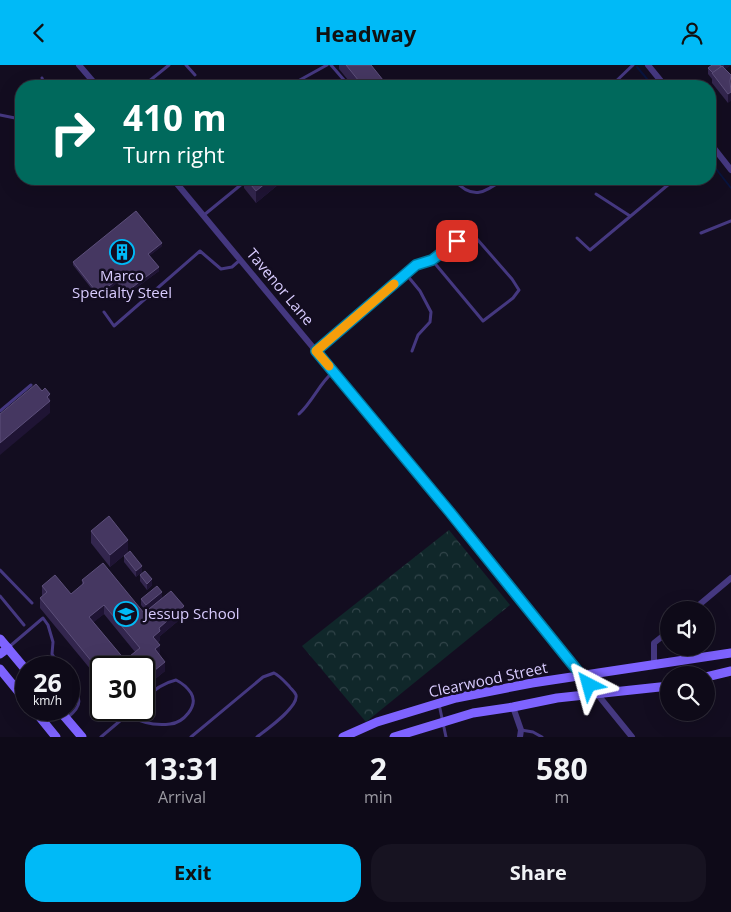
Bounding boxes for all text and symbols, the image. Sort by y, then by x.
text: Headway [315,18,416,48]
icon: back [25,19,53,47]
icon: person [678,19,706,47]
text: 410 m [123,94,227,141]
icon: right [40,100,105,165]
text: Turn right [123,139,225,169]
pin [436,220,478,262]
icon: arrive [443,227,471,255]
building icon: Marco Specialty Steel [109,239,135,265]
street label: Tavenor Lane [243,244,319,329]
place label: Marco Specialty Steel [72,265,172,302]
school or university icon: Jessup School [113,601,139,627]
map controls [660,601,715,721]
button: sound [660,601,715,656]
place label: Jessup School [142,603,239,623]
speed limit sign: 30 [90,656,155,721]
street label: Clearwood Street [427,657,549,701]
position arrow [562,658,614,710]
text: 26 [33,665,62,699]
button: search [660,666,715,721]
text: km/h [33,692,62,709]
text: 13:31 [143,748,221,789]
text: 2 [370,748,387,789]
text: 580 [536,748,588,789]
text: Arrival [158,786,206,808]
text: min [364,786,393,808]
text: m [554,786,569,808]
button: Exit [25,844,361,902]
button: Share [371,844,706,902]

